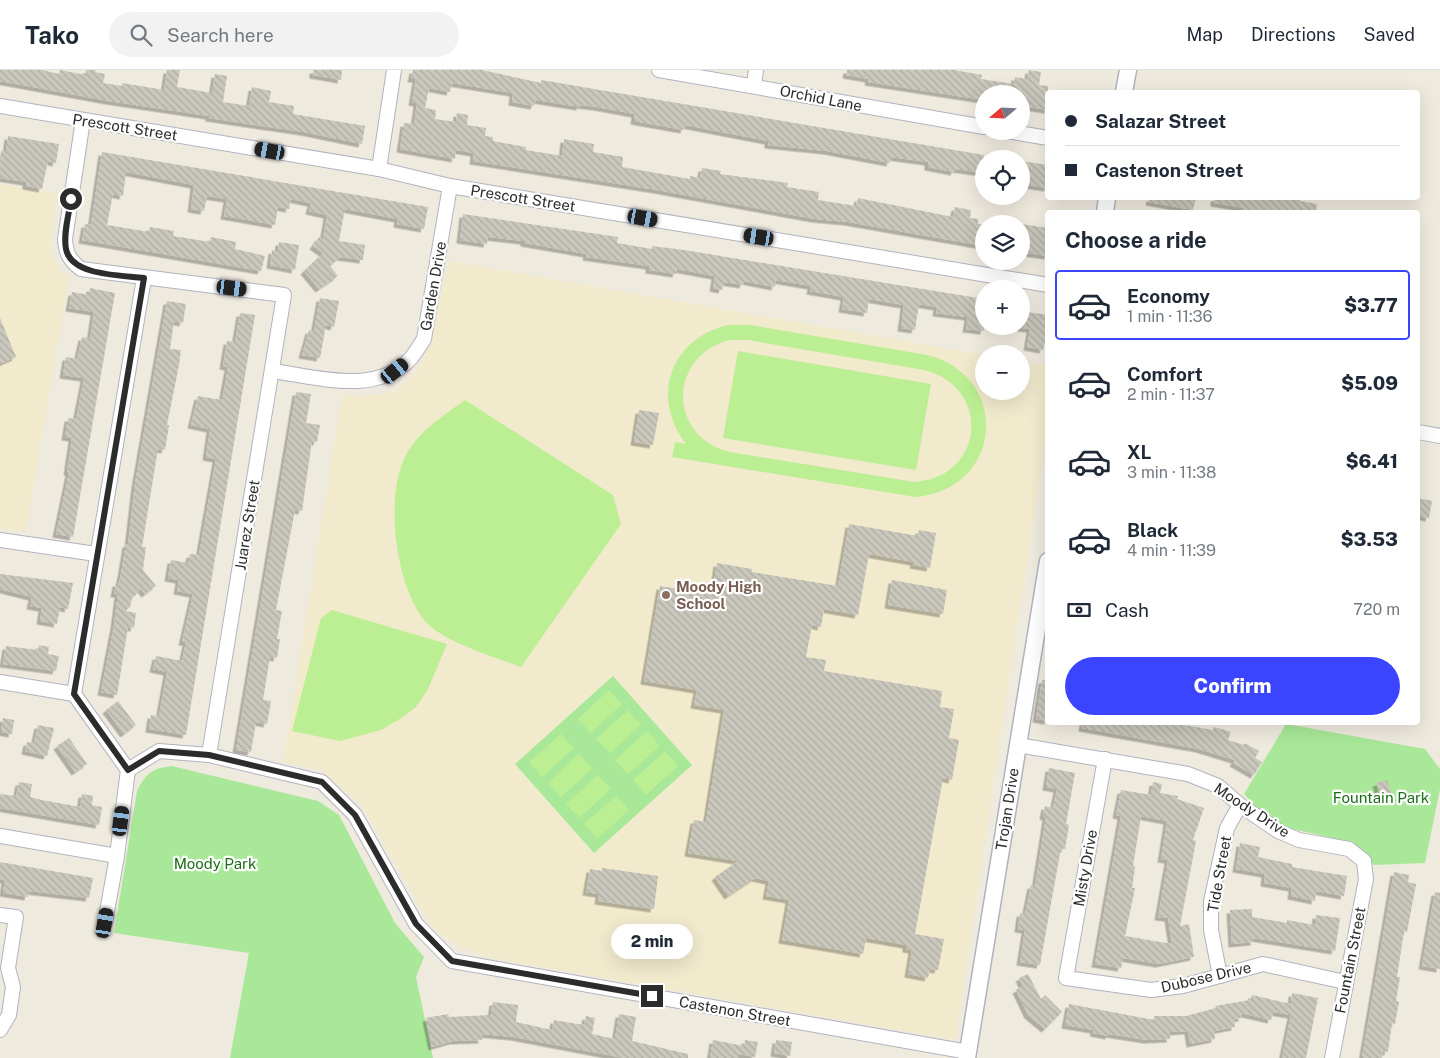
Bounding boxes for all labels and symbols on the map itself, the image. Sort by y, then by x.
street label: Orchid Lane [778,82,864,114]
north arrow [975,85,1030,140]
street label: Prescott Street [71,110,179,144]
car [253,141,286,161]
street label: Prescott Street [469,181,577,215]
route start [60,188,82,210]
car [626,208,659,228]
car [743,227,774,247]
street label: Garden Drive [417,240,449,332]
car [216,279,247,297]
car [378,356,411,386]
street label: Juarez Street [231,478,263,572]
place label: Moody High School [676,578,762,612]
marker: Moody High School [660,589,672,601]
street label: Trojan Drive [992,767,1022,851]
street label: Moody Drive [1211,779,1293,841]
park label: Fountain Park [1333,789,1429,806]
car [111,805,130,837]
street label: Misty Drive [1070,828,1100,908]
street label: Tide Street [1204,834,1234,914]
park label: Moody Park [174,855,256,872]
street label: Fountain Street [1331,905,1369,1015]
car [95,907,114,939]
callout: 2 min [611,924,693,958]
street label: Dubose Drive [1159,958,1253,996]
route end [641,985,663,1007]
street label: Castenon Street [678,993,792,1029]

